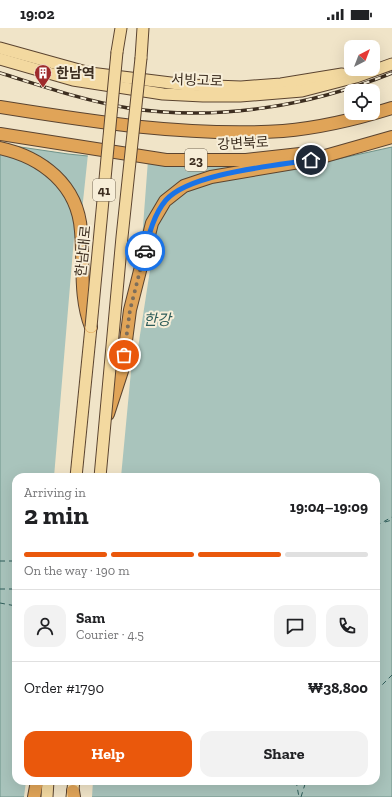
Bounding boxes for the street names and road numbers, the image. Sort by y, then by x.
street label: 서빙고로 [171,71,223,90]
street label: 강변북로 [217,134,269,153]
road number: 23 [185,149,207,171]
road number: 41 [93,179,115,201]
street label: 한남대로 [72,224,95,278]

